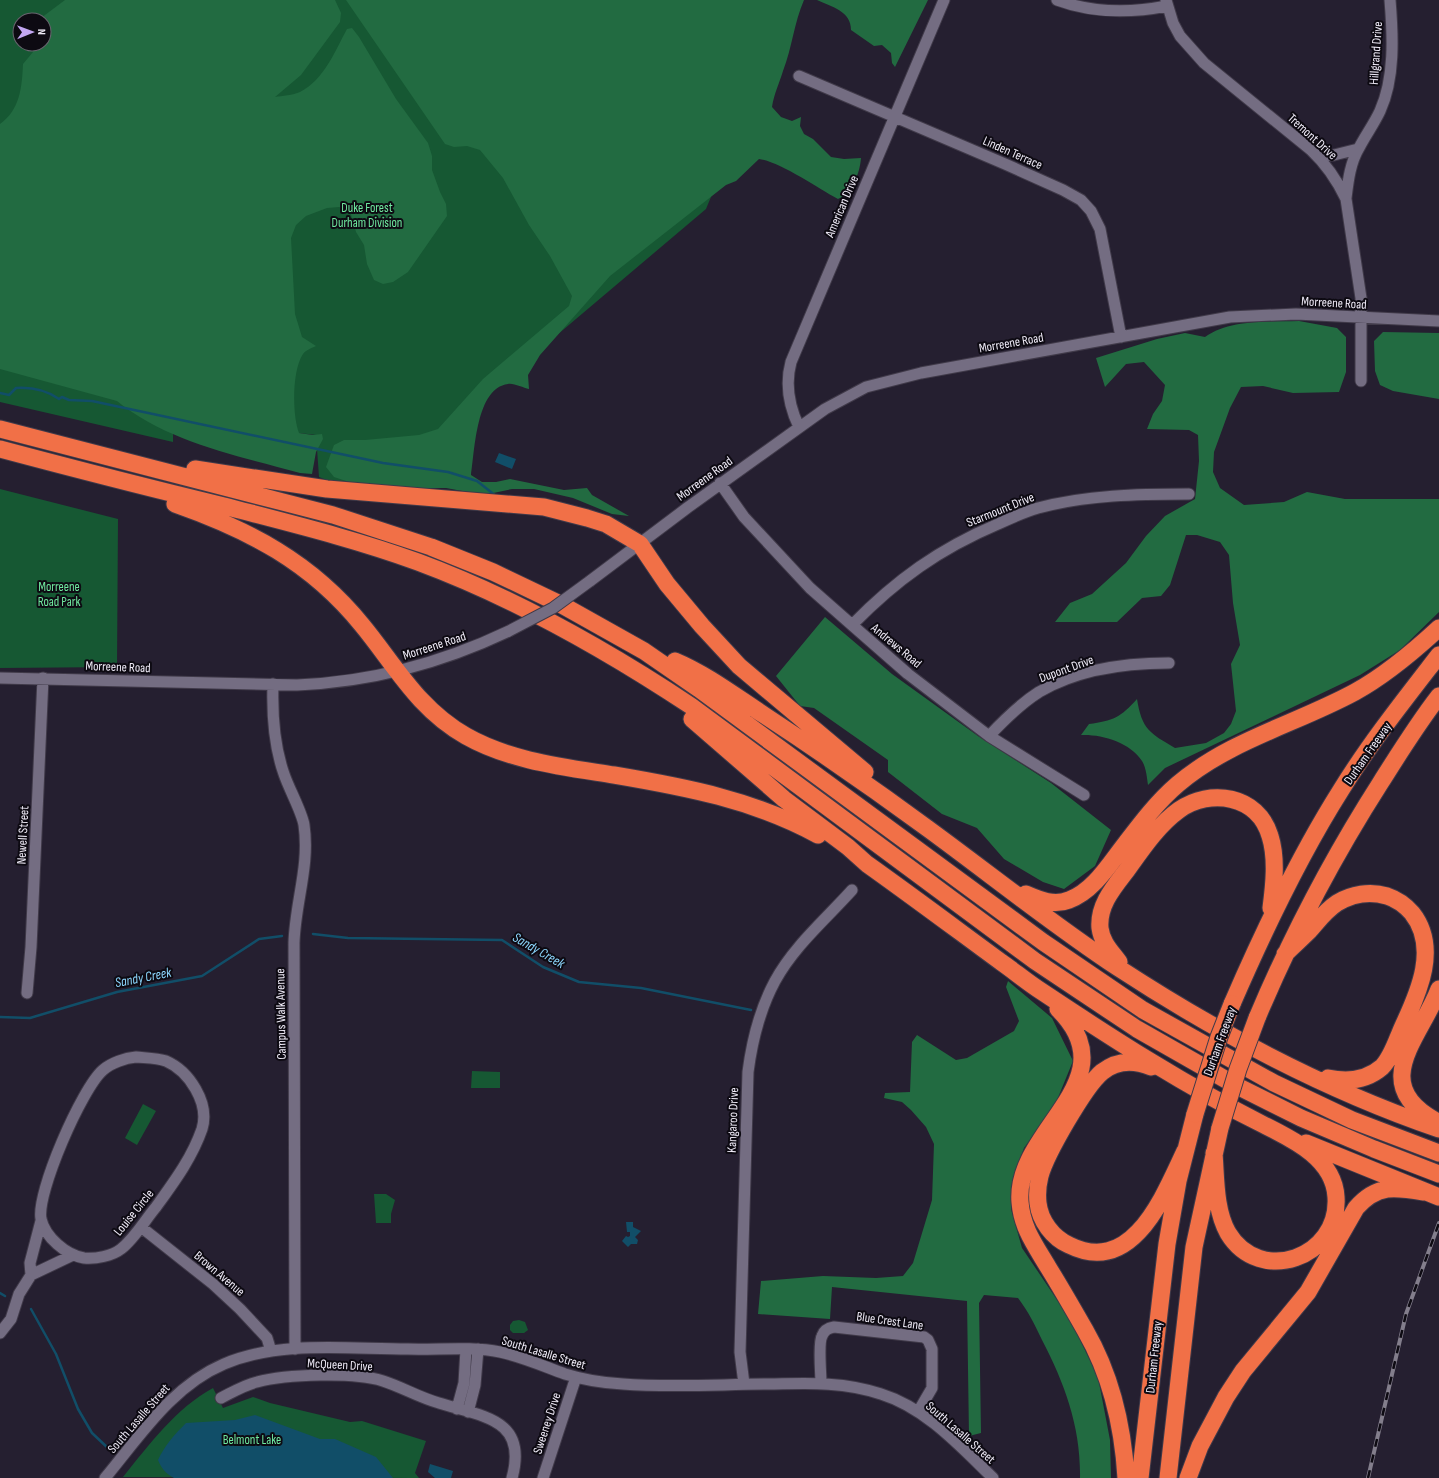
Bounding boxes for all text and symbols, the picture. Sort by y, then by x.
north arrow [12,12,52,52]
street label: Hillgrand Drive [1366,21,1386,85]
text: N [35,29,48,35]
street label: Tremont Drive [1284,110,1340,163]
street label: Linden Terrace [980,133,1045,173]
street label: American Drive [821,173,862,241]
park label: Duke Forest Durham Division [332,200,402,231]
street label: Morreene Road [1301,293,1367,313]
street label: Morreene Road [978,329,1045,357]
street label: Morreene Road [673,453,736,504]
street label: Starmount Drive [964,489,1037,531]
park label: Morreene Road Park [38,579,80,610]
street label: Andrews Road [867,619,925,672]
street label: Morreene Road [401,628,468,664]
street label: Dupont Drive [1037,652,1096,686]
street label: Morreene Road [85,658,151,676]
street label: Durham Freeway [1340,719,1395,788]
street label: Newell Street [13,805,33,865]
water label: Sandy Creek [510,929,568,972]
water label: Sandy Creek [113,964,174,991]
street label: Campus Walk Avenue [272,968,290,1060]
street label: Durham Freeway [1200,1005,1240,1078]
street label: Kangaroo Drive [724,1087,742,1153]
street label: Louise Circle [110,1186,157,1239]
street label: Brown Avenue [191,1248,248,1300]
street label: Blue Crest Lane [855,1308,924,1334]
street label: Durham Freeway [1142,1320,1166,1394]
street label: South Lasalle Street [500,1333,588,1373]
street label: McQueen Drive [307,1355,373,1375]
street label: South Lasalle Street [104,1381,173,1457]
street label: Sweeney Drive [529,1391,564,1456]
street label: South Lasalle Street [922,1398,998,1467]
park label: Belmont Lake [223,1432,281,1448]

